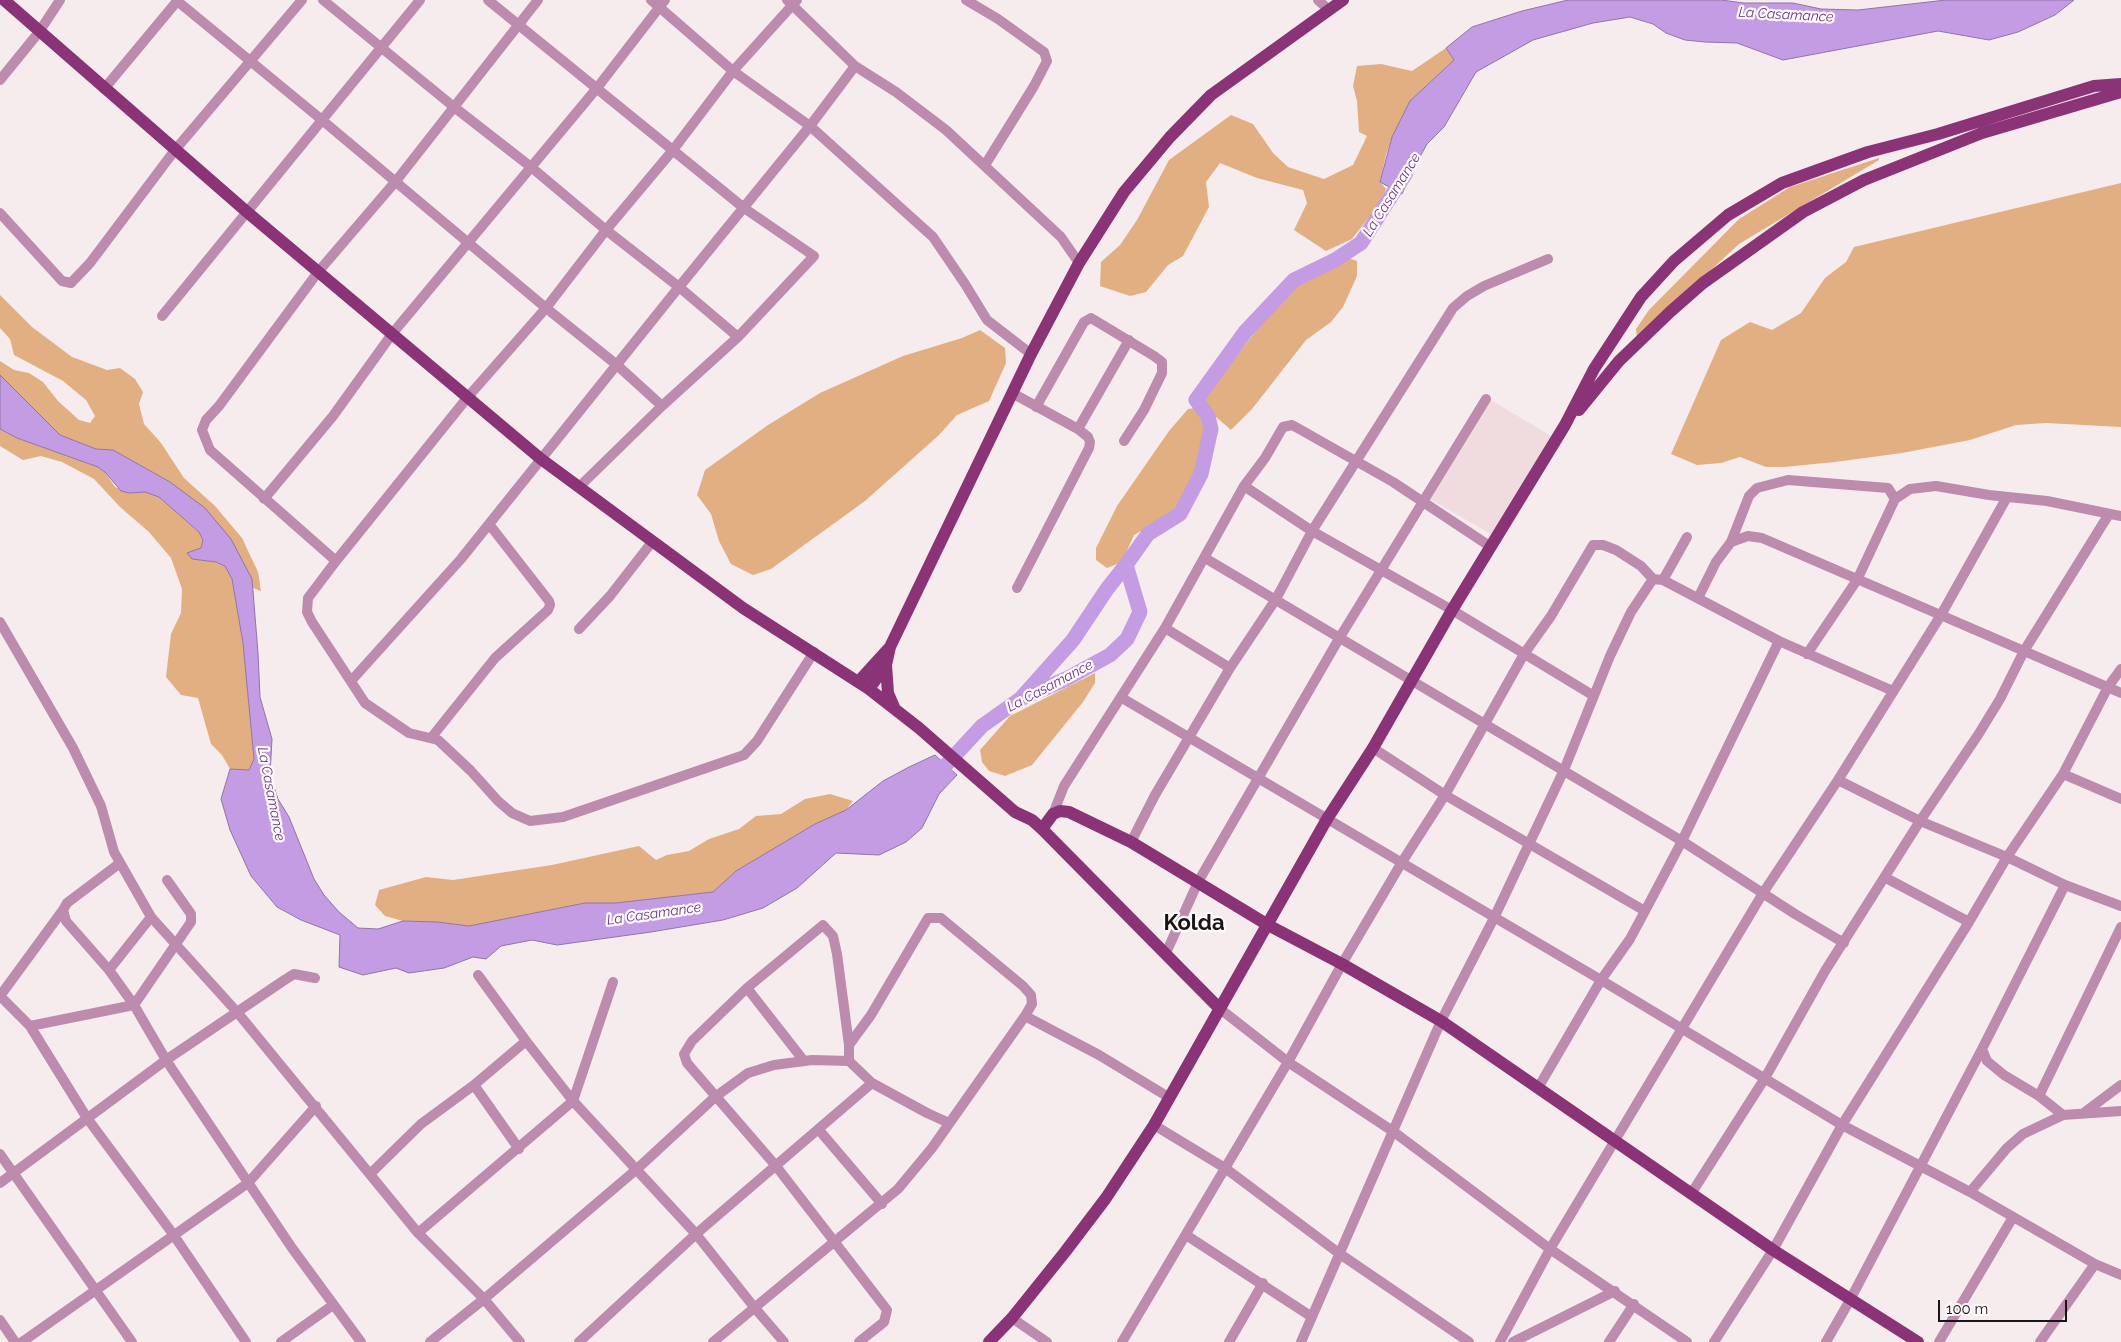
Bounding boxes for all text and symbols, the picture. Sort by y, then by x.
water label: La Casamance [1738,4,1834,26]
water label: La Casamance [1360,150,1424,240]
water label: La Casamance [1004,656,1096,716]
water label: La Casamance [254,746,288,842]
water label: La Casamance [606,899,702,929]
district label: Kolda [1163,910,1225,936]
scale bar [1941,1290,2070,1322]
text: 100 m [1946,1300,1988,1318]

